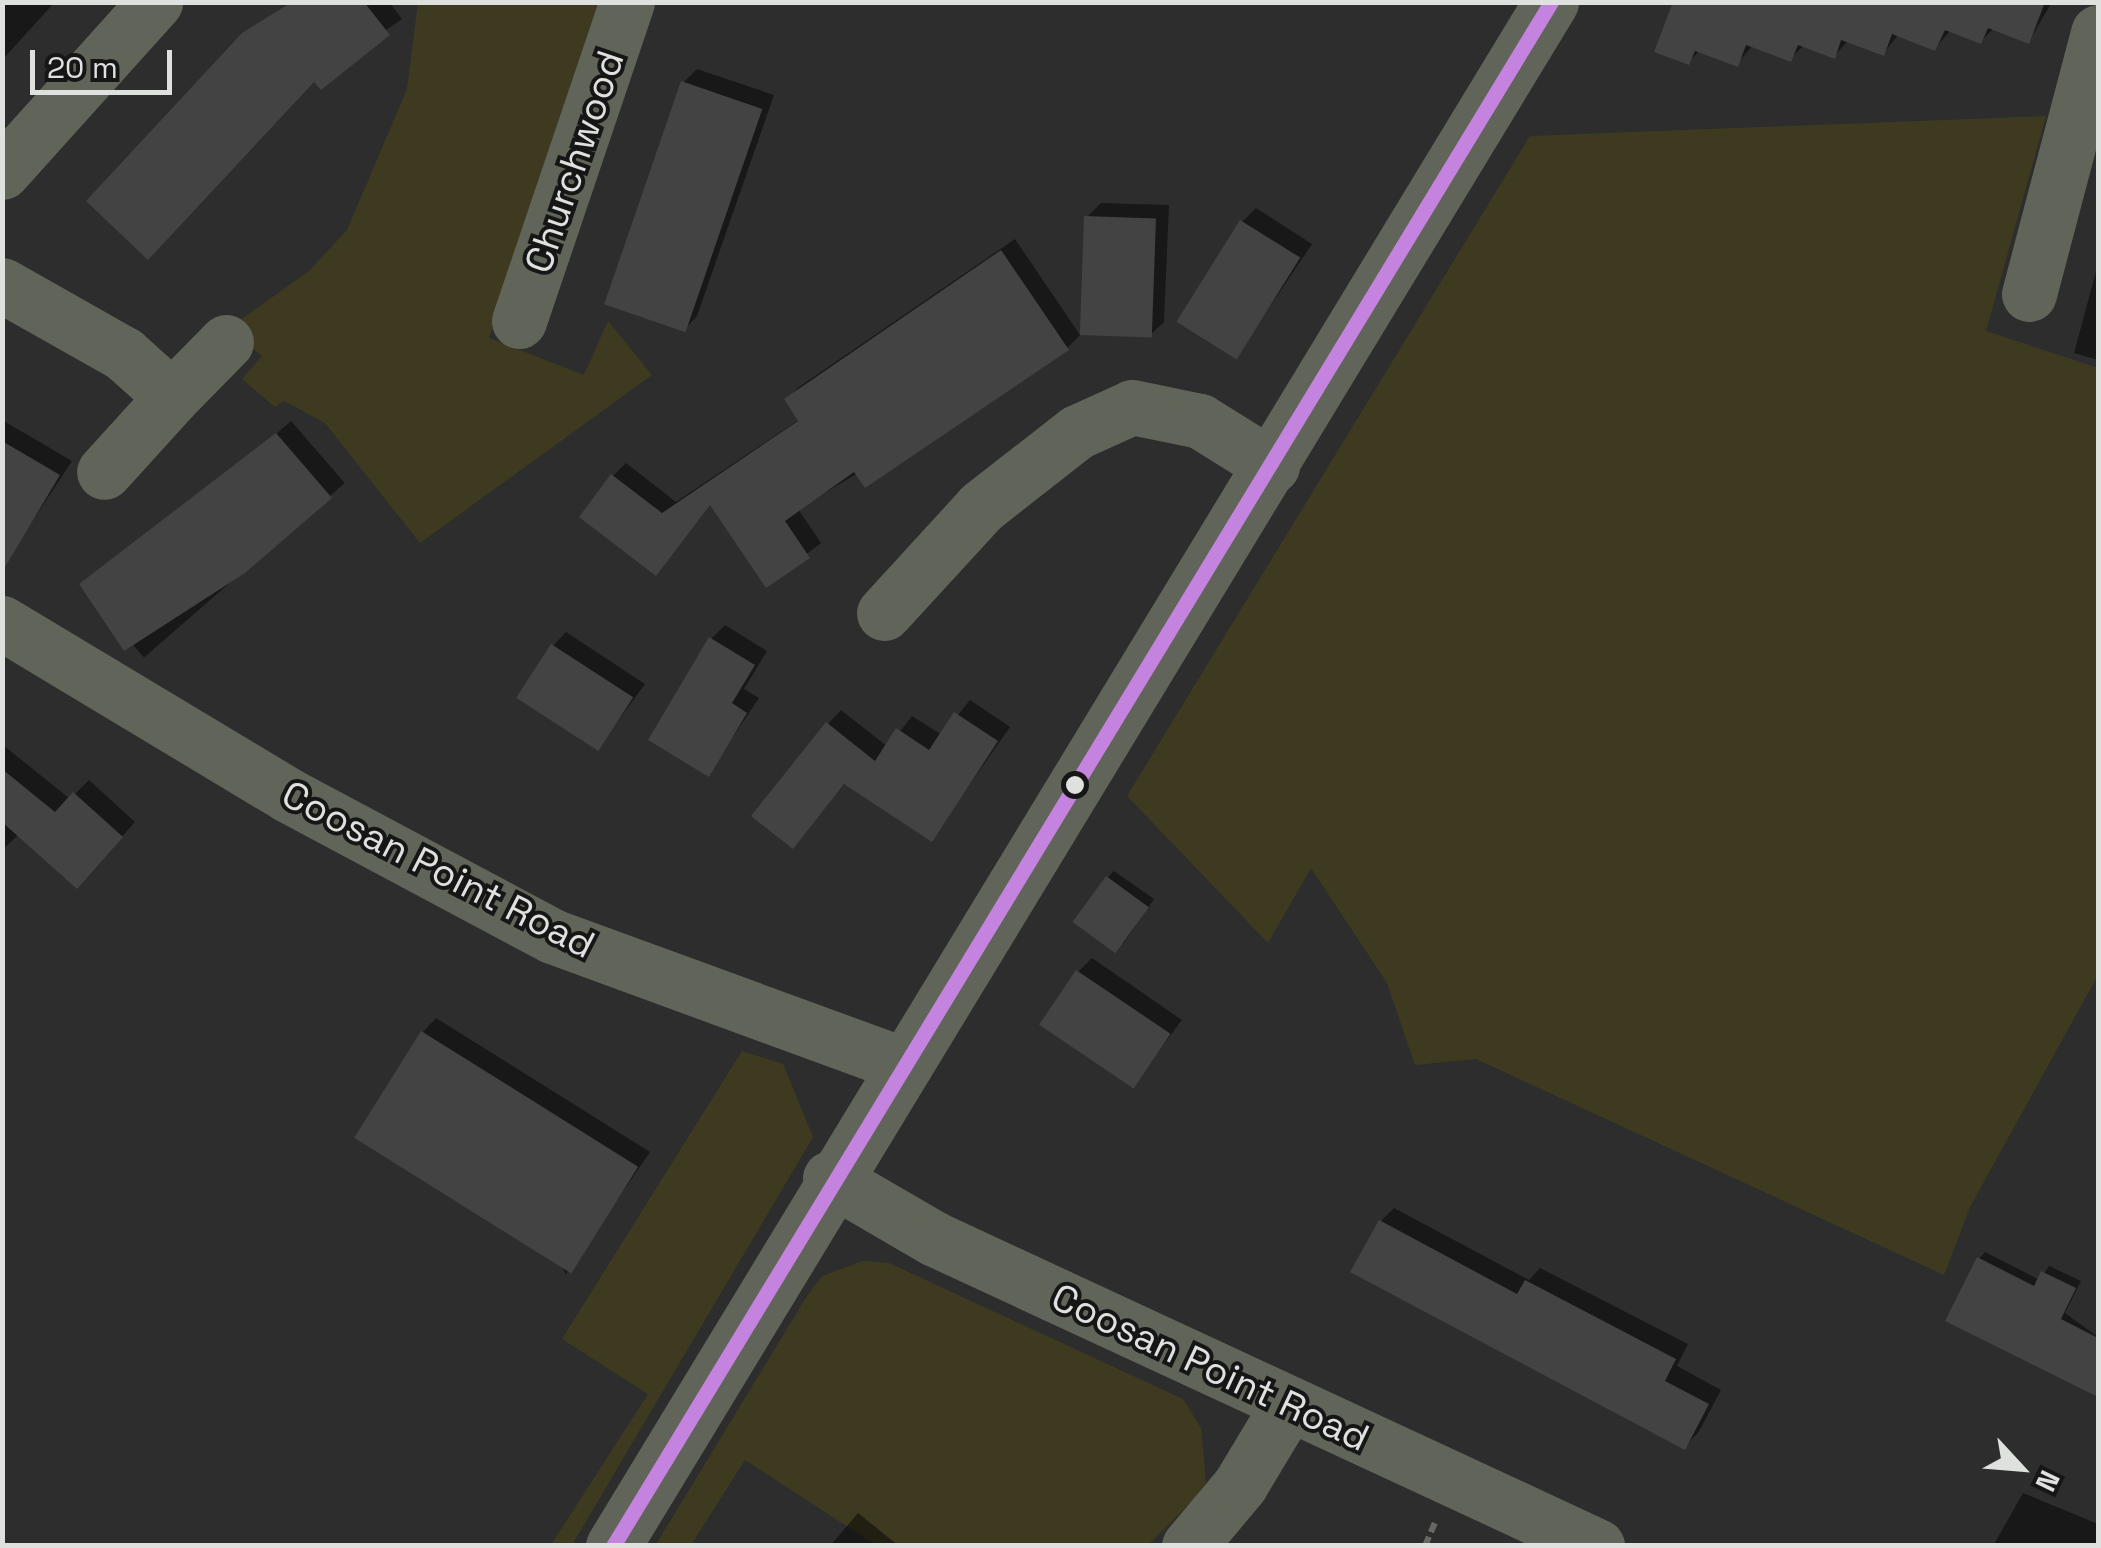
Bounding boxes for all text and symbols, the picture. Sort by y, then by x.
scale bar [35,30,178,92]
street label: Churchwood [516,45,634,279]
text: 20 m [47,48,118,87]
street label: Coosan Point Road [274,771,602,969]
unlabelled marker [1065,775,1085,795]
street label: Coosan Point Road [1044,1275,1376,1461]
north arrow [1971,1418,2071,1518]
text: N [2028,1465,2068,1497]

